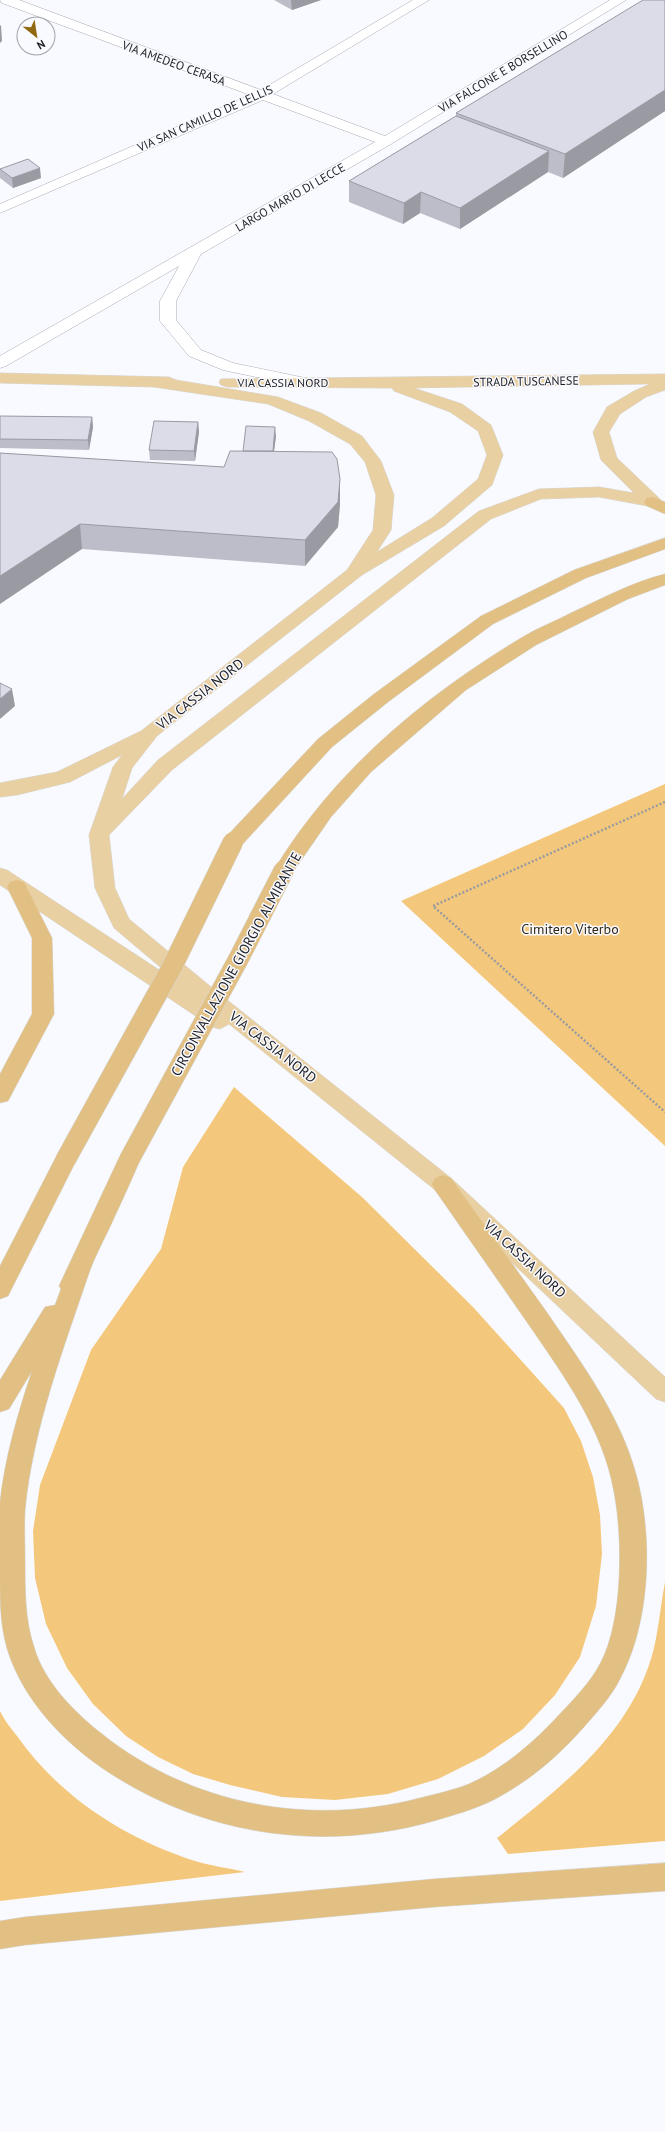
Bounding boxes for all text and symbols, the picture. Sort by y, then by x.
north arrow [16,16,56,56]
street label: VIA FALCONE E BORSELLINO [435,26,570,116]
text: N [34,37,48,53]
street label: VIA AMEDEO CERASA [119,37,228,89]
street label: VIA SAN CAMILLO DE LELLIS [134,81,275,155]
street label: LARGO MARIO DI LECCE [232,159,348,235]
street label: STRADA TUSCANESE [473,373,579,389]
street label: VIA CASSIA NORD [237,375,329,390]
street label: VIA CASSIA NORD [152,654,247,734]
street label: CIRCONVALLAZIONE GIORGIO ALMIRANTE [167,849,305,1079]
park label: Cimitero Viterbo [521,920,619,938]
street label: VIA CASSIA NORD [225,1007,320,1087]
street label: VIA CASSIA NORD [479,1216,570,1302]

